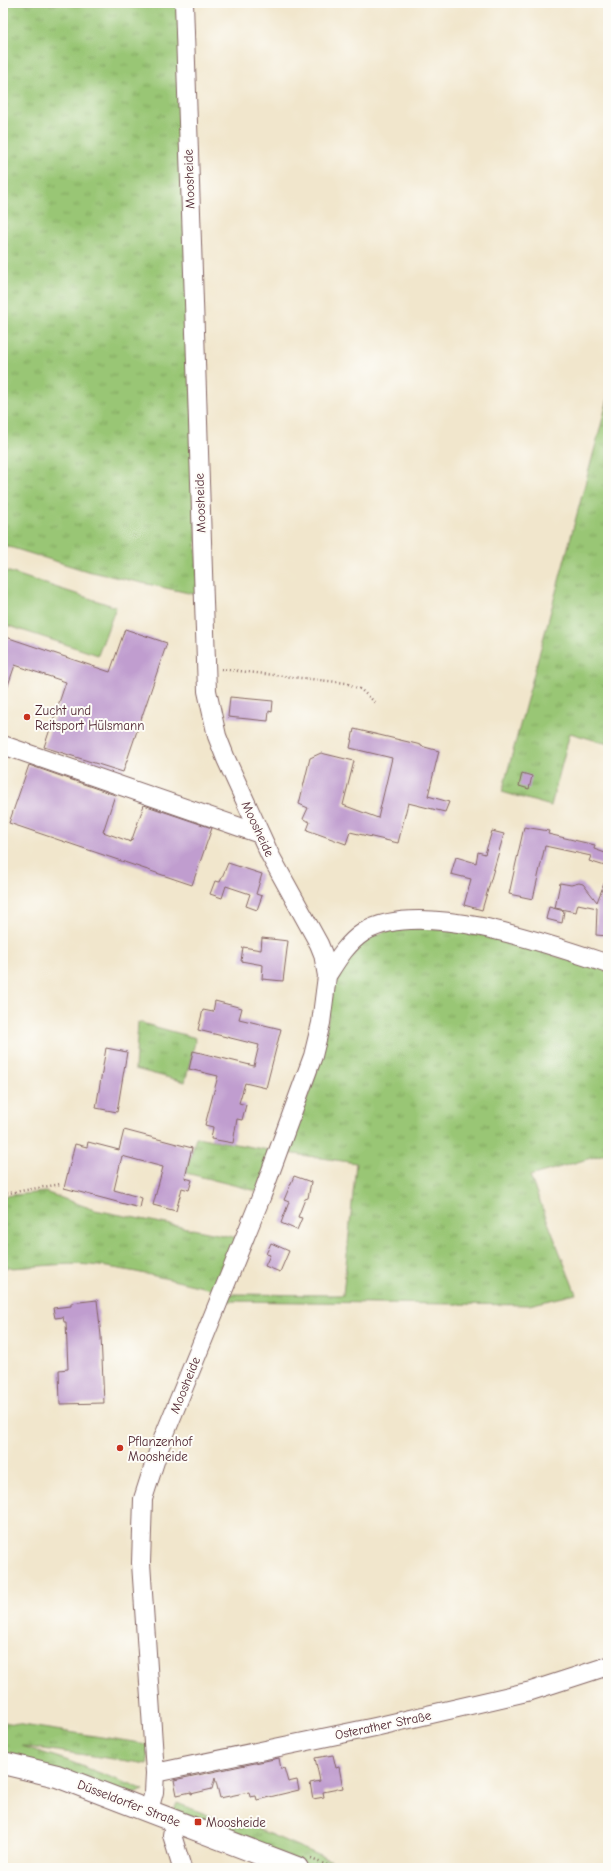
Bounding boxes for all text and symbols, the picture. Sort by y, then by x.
street label: Moosheide [180,148,198,209]
street label: Moosheide [191,472,209,533]
place label: Zucht und Reitsport Hülsmann [35,703,144,733]
marker: Zucht und Reitsport Hülsmann [22,712,32,722]
street label: Moosheide [239,799,278,860]
street label: Moosheide [167,1354,203,1416]
place label: Pflanzenhof Moosheide [128,1434,193,1464]
marker: Pflanzenhof Moosheide [115,1443,125,1453]
street label: Osterather Straße [334,1707,433,1743]
street label: Düsseldorfer Straße [75,1776,183,1830]
place label: Moosheide [206,1815,266,1830]
marker: Moosheide [193,1817,203,1827]

